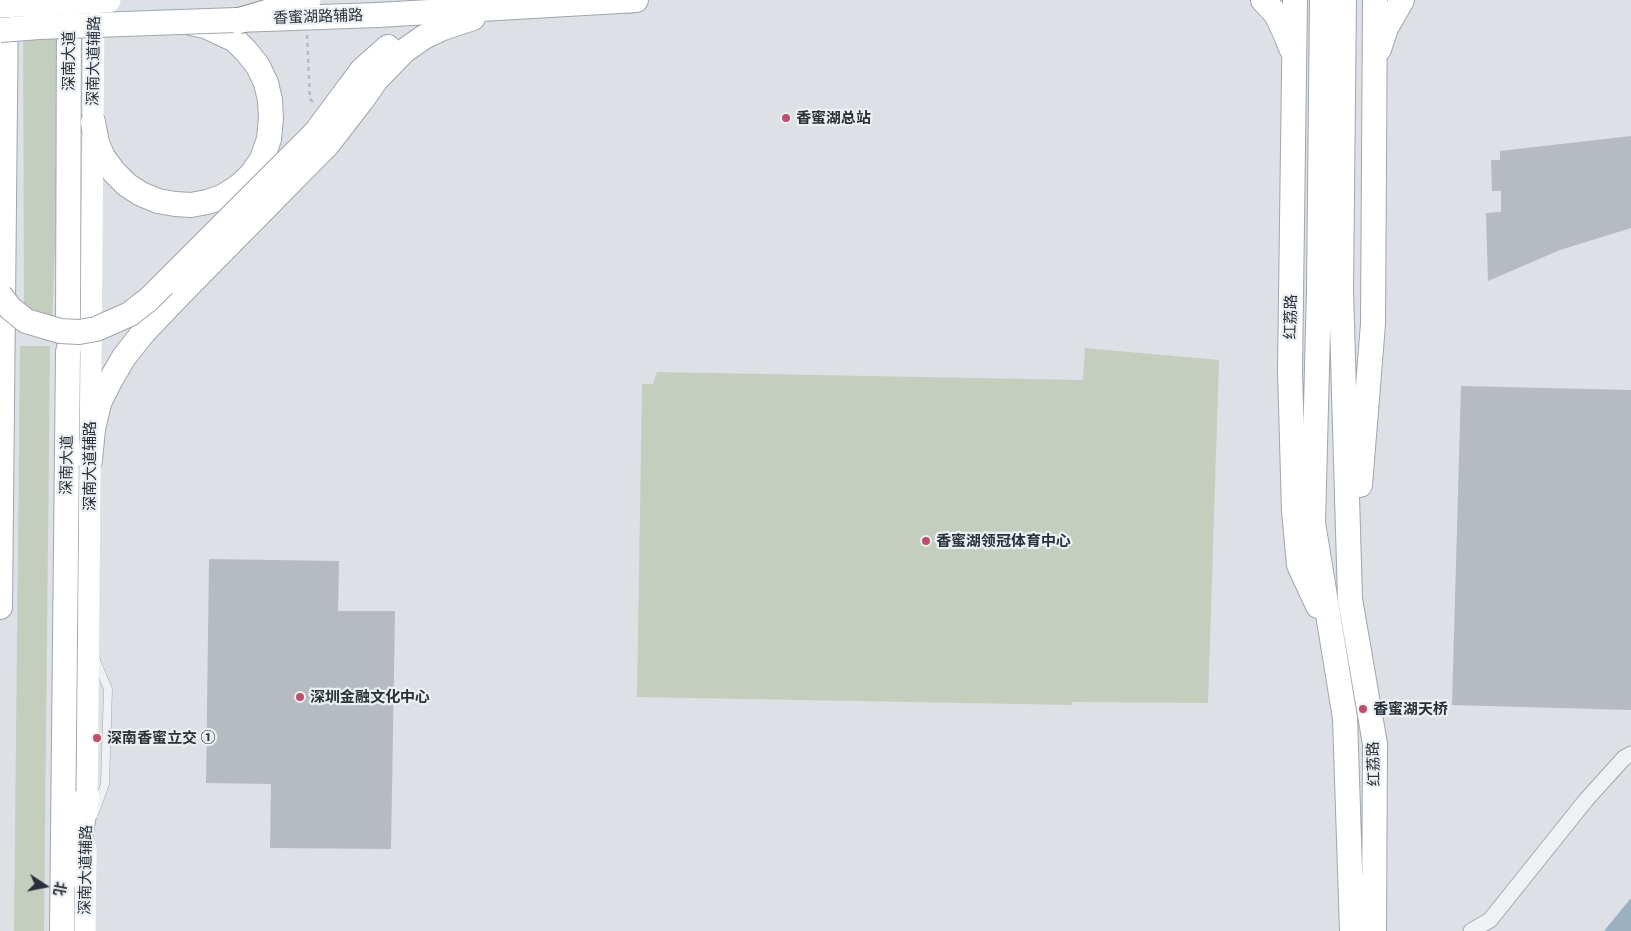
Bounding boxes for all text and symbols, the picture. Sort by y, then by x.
street label: 香蜜湖路辅路 [273,6,363,28]
street label: 深南大道辅路 [84,16,104,106]
street label: 深南大道 [60,31,78,91]
place label: 香蜜湖总站 [796,109,871,127]
marker: 香蜜湖总站 [780,112,792,124]
street label: 红荔路 [1282,294,1300,340]
street label: 深南大道辅路 [81,421,99,511]
street label: 深南大道 [57,435,77,495]
place label: 香蜜湖领冠体育中心 [936,532,1071,550]
marker: 香蜜湖领冠体育中心 [920,535,932,547]
place label: 深圳金融文化中心 [310,688,430,706]
marker: 深圳金融文化中心 [294,691,306,703]
place label: 香蜜湖天桥 [1373,700,1448,718]
marker: 香蜜湖天桥 [1357,703,1369,715]
place label: 深南香蜜立交 ① [107,729,216,747]
marker: 深南香蜜立交 ① [91,732,103,744]
street label: 红荔路 [1364,741,1384,787]
street label: 深南大道辅路 [76,825,96,915]
north arrow [20,861,70,911]
text: 北 [51,880,69,897]

